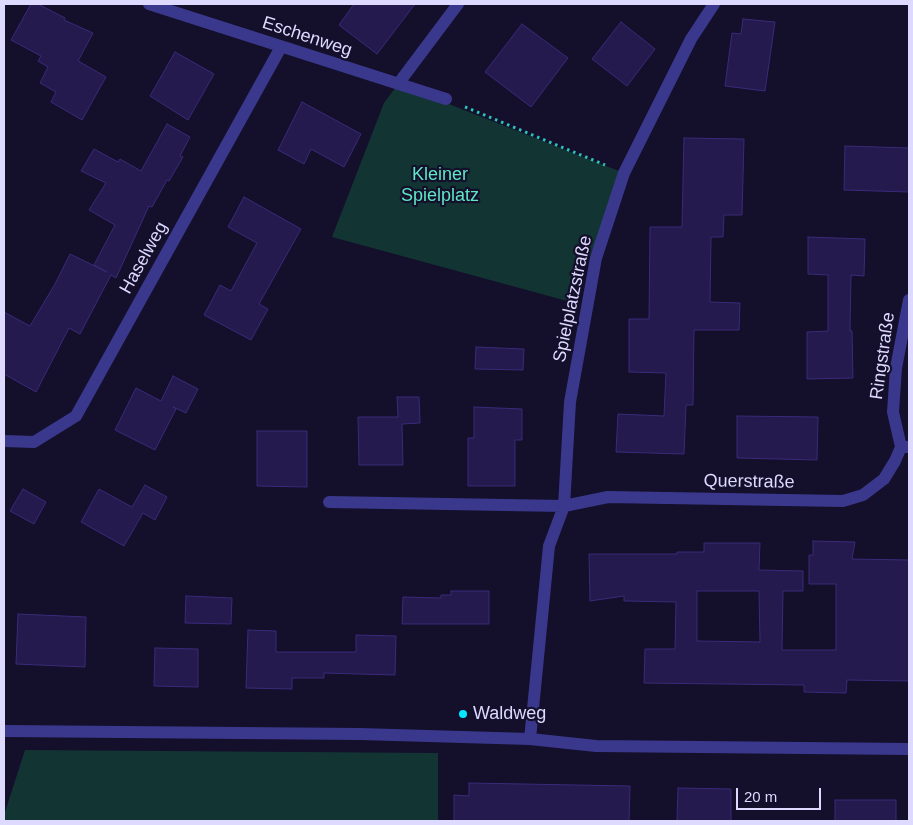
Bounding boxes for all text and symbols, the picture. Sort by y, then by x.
street label: Eschenweg [259,12,355,62]
park label: Kleiner Spielplatz [401,164,479,206]
street label: Haselweg [115,218,173,298]
street label: Spielplatzstraße [549,234,597,364]
street label: Ringstraße [866,311,900,401]
street label: Querstraße [703,470,795,494]
place label: Waldweg [473,703,546,725]
marker: Waldweg [457,708,469,720]
scale bar [738,778,823,810]
text: 20 m [744,788,777,805]

